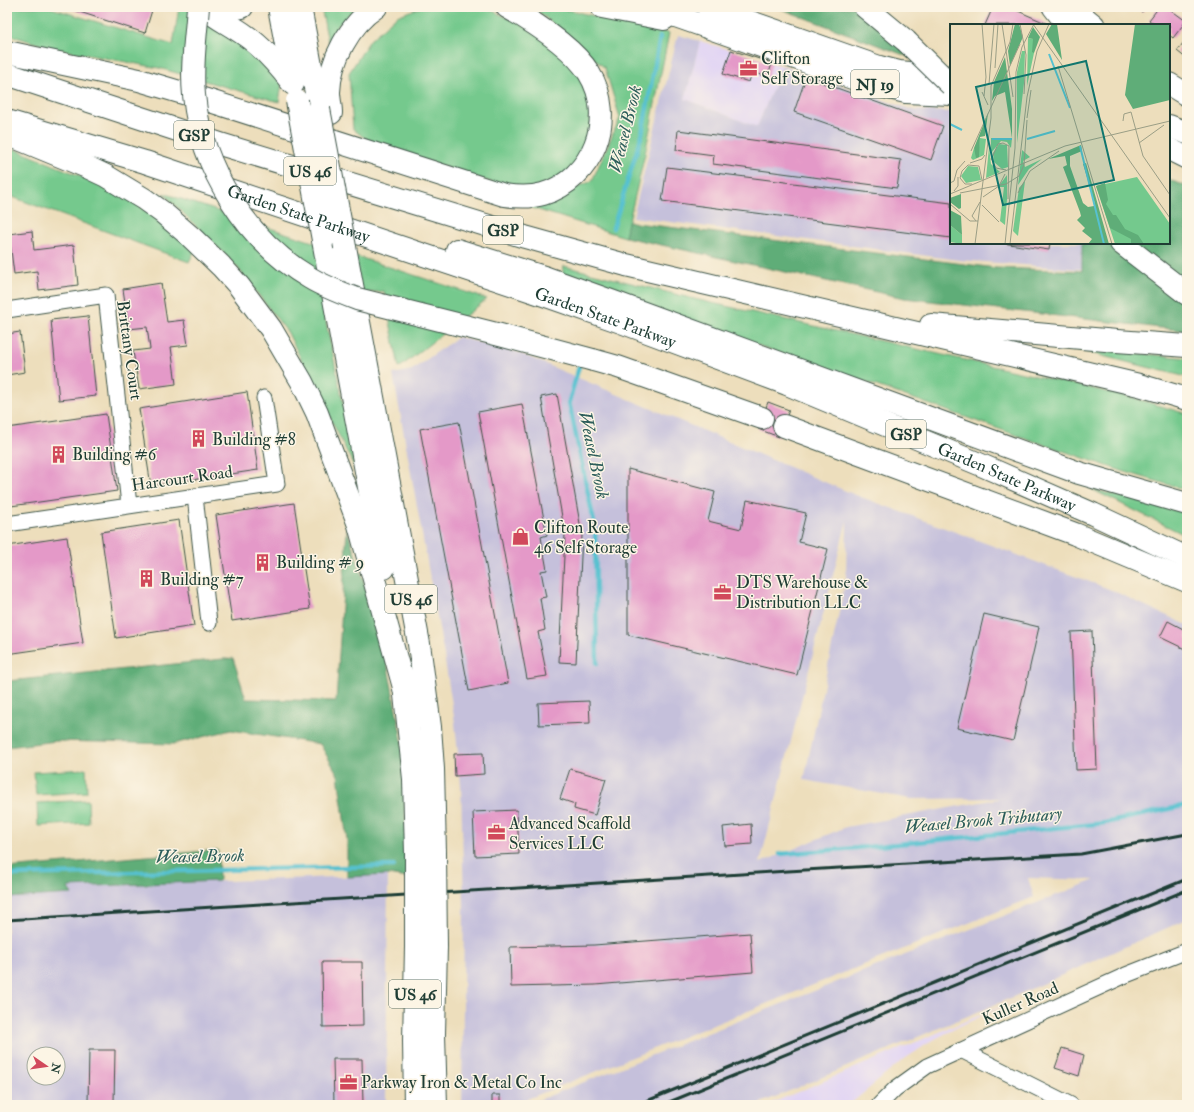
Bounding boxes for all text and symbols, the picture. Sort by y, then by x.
inset map [950,24,1170,244]
place label: Clifton Self Storage [761,48,843,89]
office icon: Clifton Self Storage [738,58,758,78]
road number: NJ 19 [851,70,899,98]
water label: Weasel Brook [604,83,647,175]
road number: GSP [174,121,214,149]
road number: US 46 [284,157,336,185]
street label: Garden State Parkway [224,180,373,248]
road number: GSP [483,216,523,244]
street label: Garden State Parkway [532,283,680,354]
street label: Brittany Court [111,299,147,402]
water label: Weasel Brook [573,409,614,501]
road number: GSP [886,420,926,448]
building icon: Building #8 [189,429,209,449]
place label: Building #8 [212,429,296,450]
street label: Garden State Parkway [934,438,1080,517]
building icon: Building #6 [49,444,69,464]
place label: Building #6 [72,444,158,465]
street label: Harcourt Road [130,461,235,496]
place label: Clifton Route 46 Self Storage [534,517,637,558]
shop icon: Clifton Route 46 Self Storage [511,527,531,547]
building icon: Building # 9 [253,552,273,572]
place label: Building # 9 [276,552,364,573]
building icon: Building #7 [137,569,157,589]
place label: Building #7 [160,569,244,590]
place label: DTS Warehouse & Distribution LLC [736,572,868,613]
office icon: DTS Warehouse & Distribution LLC [713,582,733,602]
road number: US 46 [385,585,437,613]
water label: Weasel Brook Tributary [903,802,1064,839]
place label: Advanced Scaffold Services LLC [508,813,631,854]
office icon: Advanced Scaffold Services LLC [486,823,506,843]
water label: Weasel Brook [155,844,245,869]
street label: Kuller Road [979,977,1062,1030]
road number: US 46 [389,980,441,1008]
north arrow [26,1046,66,1086]
text: N [48,1061,63,1076]
office icon: Parkway Iron & Metal Co Inc [338,1072,358,1092]
place label: Parkway Iron & Metal Co Inc [361,1072,562,1094]

